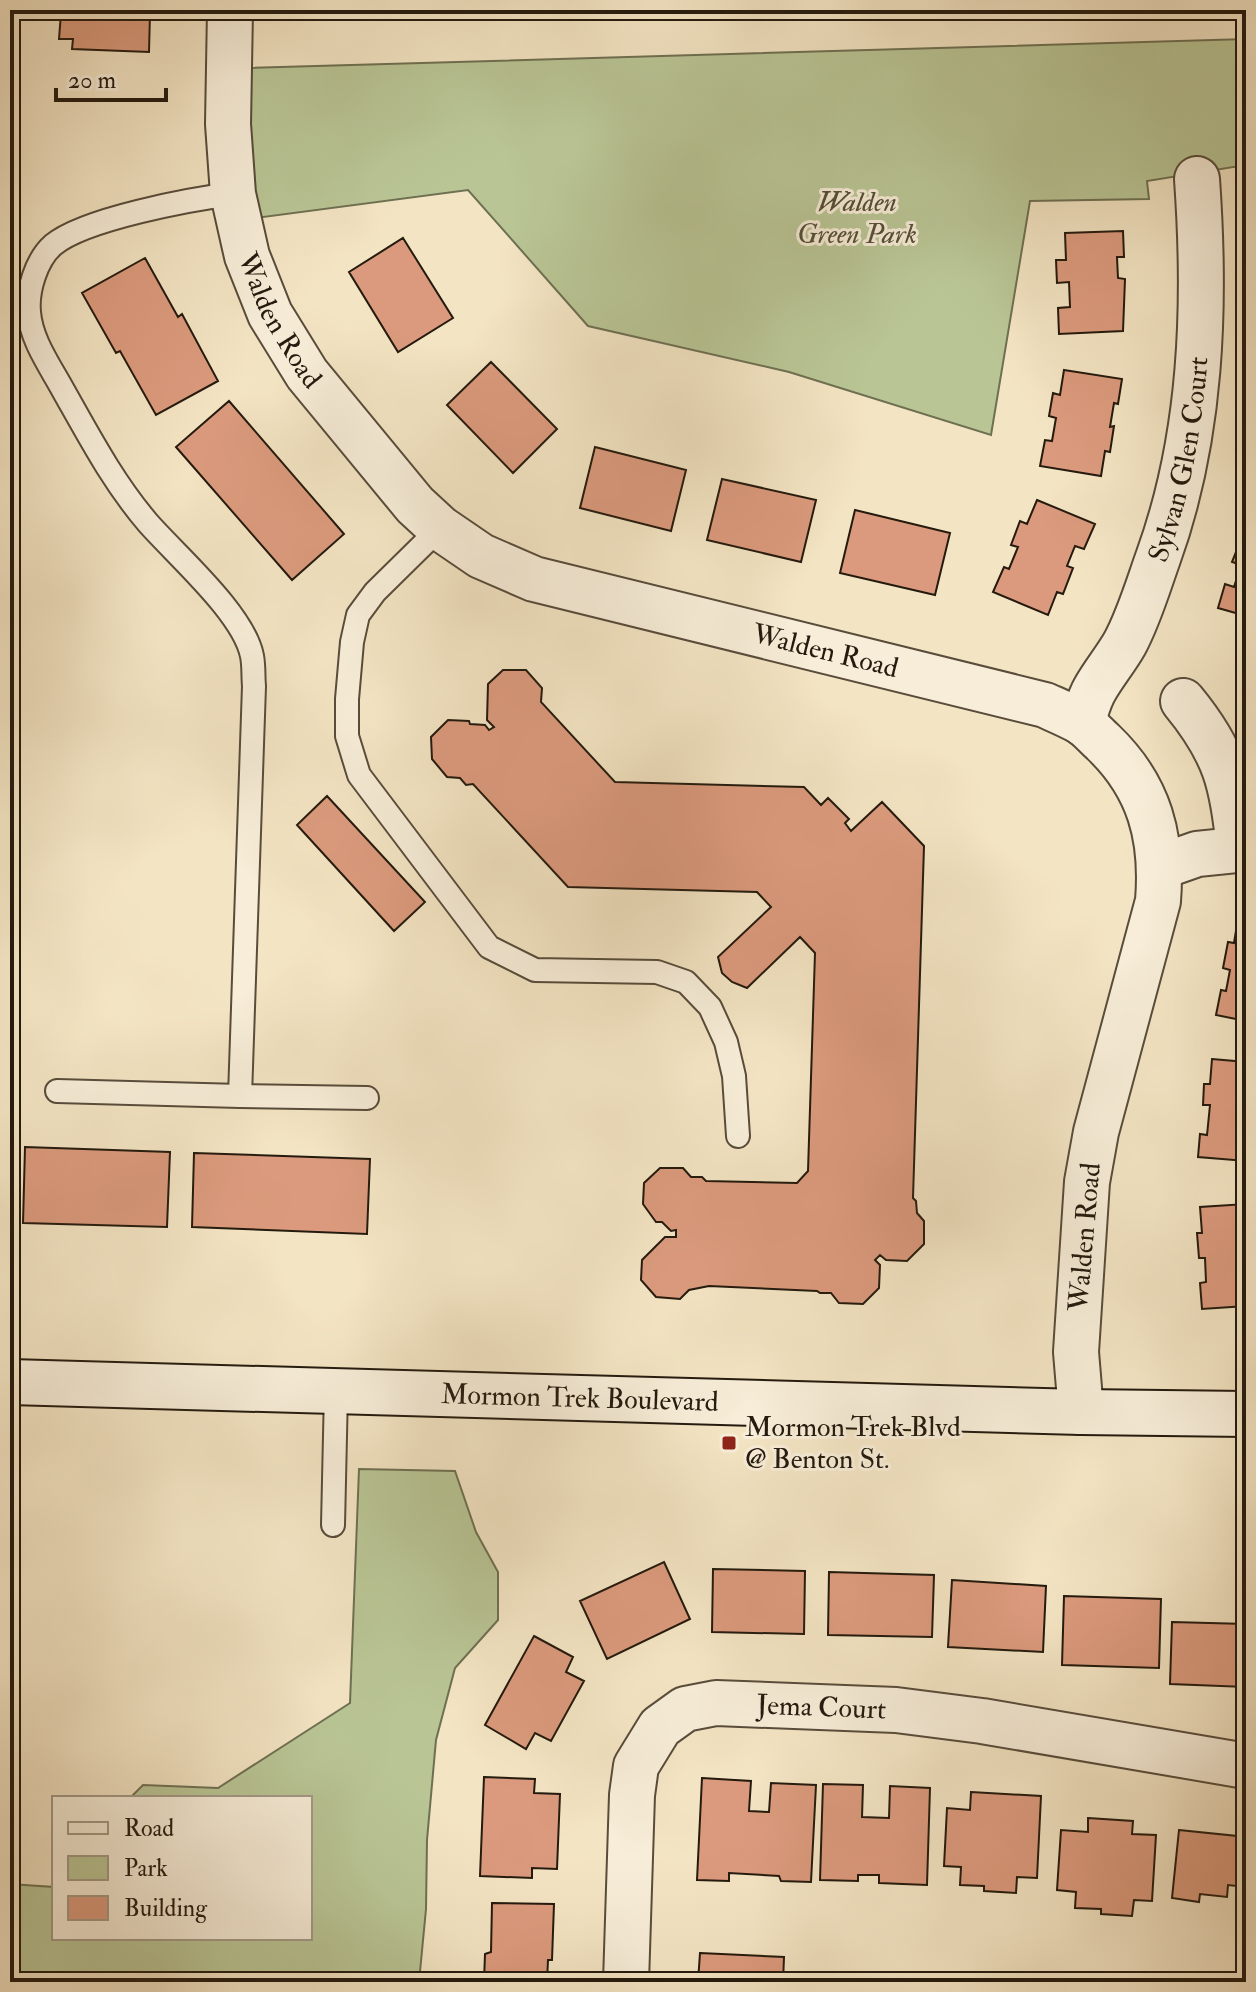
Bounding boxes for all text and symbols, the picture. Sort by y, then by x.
scale bar [56,52,166,102]
text: 20 m [68,65,117,96]
park label: Walden Green Park [797,185,917,252]
street label: Walden Road [230,247,329,396]
street label: Sylvan Glen Court [1140,355,1216,567]
street label: Walden Road [748,616,902,686]
street label: Walden Road [1061,1161,1109,1314]
street label: Mormon Trek Boulevard [440,1377,719,1419]
place label: Mormon Trek Blvd @ Benton St. [745,1410,961,1477]
marker: Mormon Trek Blvd @ Benton St. [720,1434,738,1452]
street label: Jema Court [755,1687,887,1727]
legend [52,1796,312,1940]
text: Road [124,1813,174,1844]
text: Park [124,1853,168,1884]
text: Building [124,1893,208,1924]

